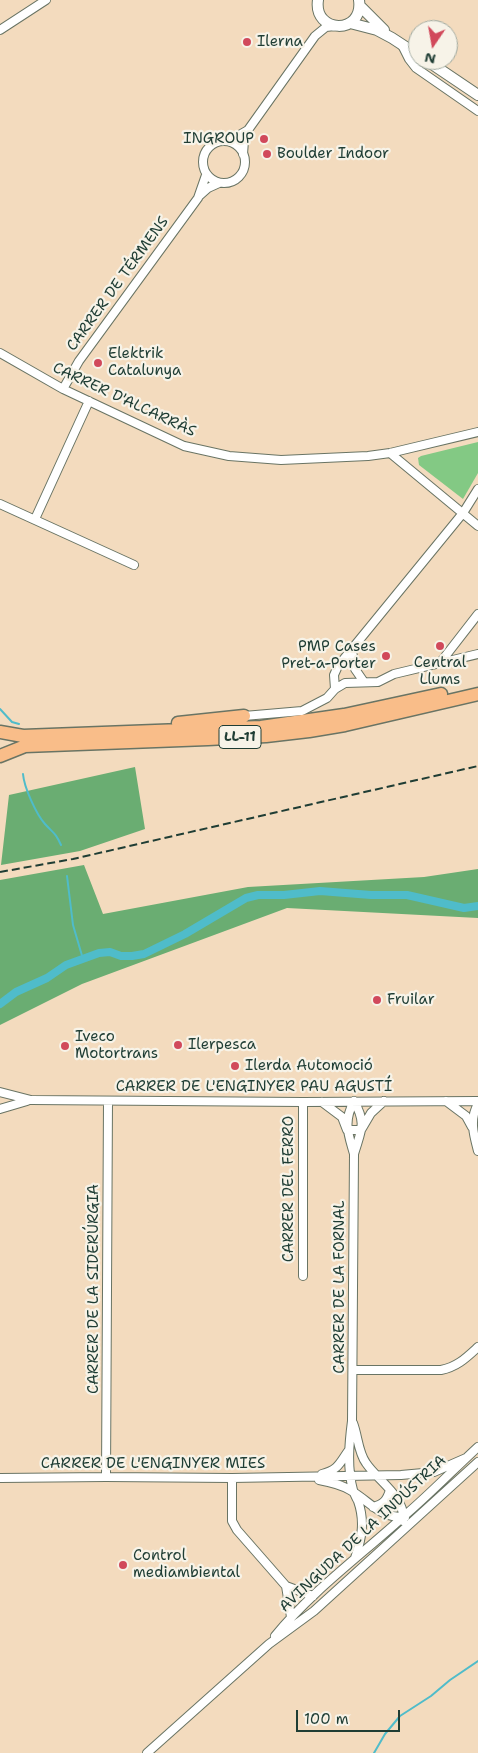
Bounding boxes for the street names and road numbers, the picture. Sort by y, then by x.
street label: CARRER DE TÉRMENS [63,213,173,355]
street label: CARRER D'ALCARRÀS [50,359,198,441]
road number: LL-11 [219,726,261,749]
street label: CARRER DE L'ENGINYER PAU AGUSTÍ [116,1078,392,1096]
street label: CARRER DEL FERRO [280,1116,298,1262]
street label: CARRER DE LA SIDERÚRGIA [85,1184,103,1394]
street label: CARRER DE LA FORNAL [331,1200,349,1374]
street label: AVINGUDA DE LA INDÚSTRIA [276,1452,450,1616]
street label: CARRER DE L'ENGINYER MIES [41,1455,265,1473]

